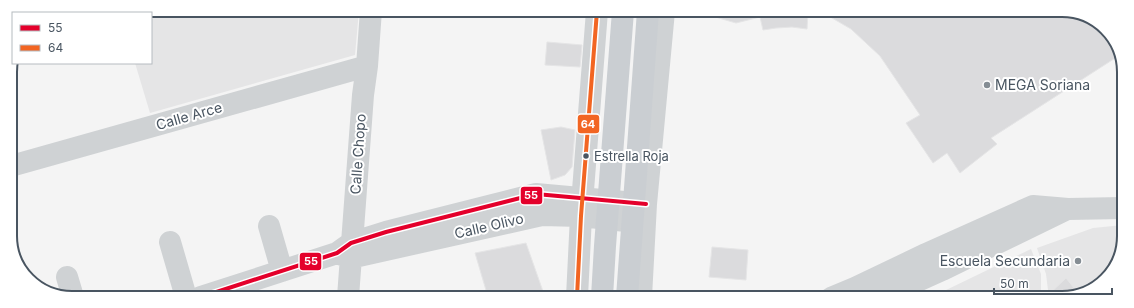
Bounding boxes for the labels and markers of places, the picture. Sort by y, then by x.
place label: MEGA Soriana [995,76,1090,93]
marker: MEGA Soriana [982,80,992,90]
place label: Estrella Roja [594,148,669,164]
marker: Estrella Roja [581,151,591,161]
place label: Escuela Secundaria [940,252,1070,269]
marker: Escuela Secundaria [1073,256,1083,266]

